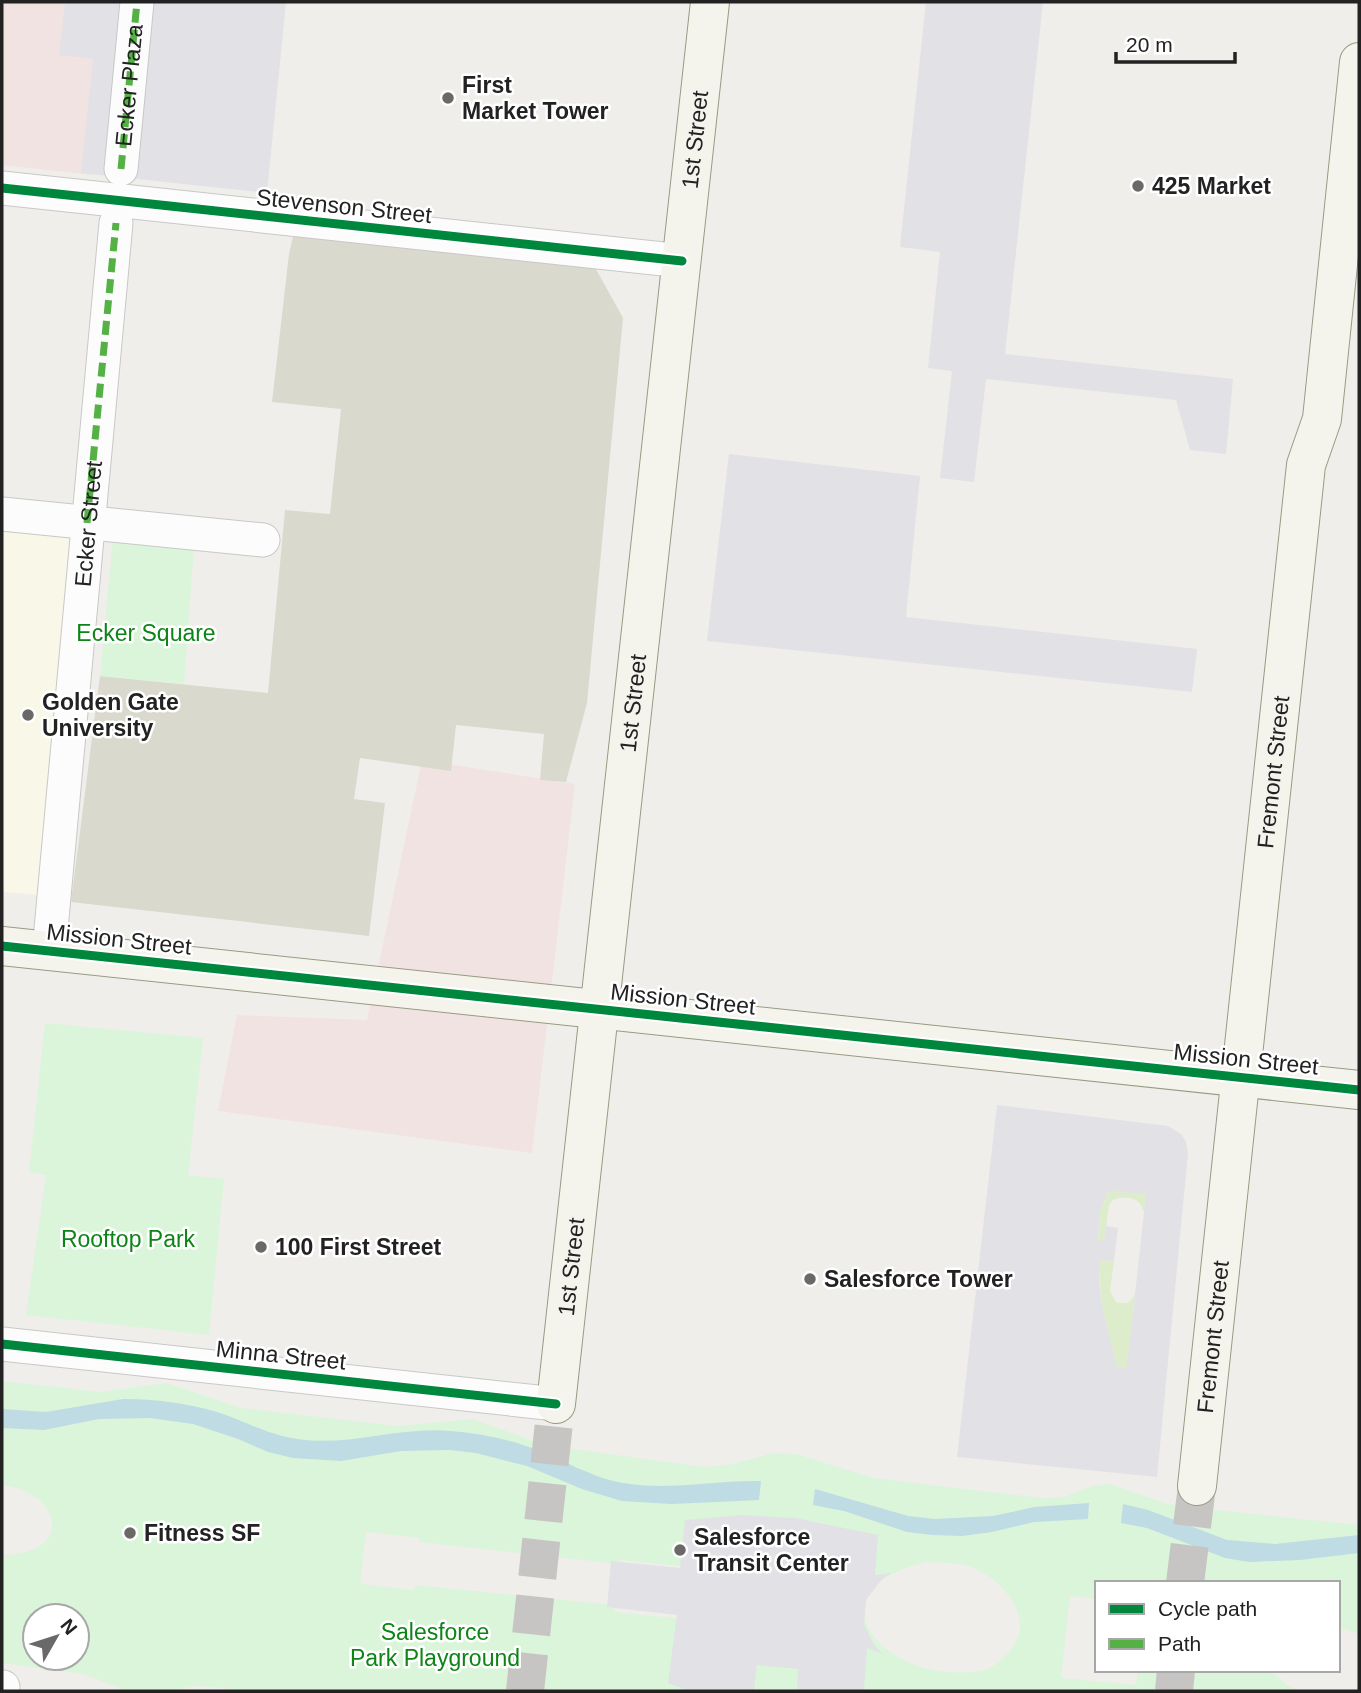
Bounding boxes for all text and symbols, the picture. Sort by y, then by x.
scale bar [1116,21,1235,65]
street label: Ecker Plaza [110,23,148,148]
text: 20 m [1126,33,1173,56]
place label: First Market Tower [462,72,609,124]
street label: 1st Street [677,89,713,190]
marker: First Market Tower [440,90,456,106]
place label: 425 Market [1152,173,1271,199]
marker: 425 Market [1130,178,1146,194]
street label: Stevenson Street [255,184,434,228]
street label: Ecker Street [70,459,107,588]
park label: Ecker Square [76,620,216,646]
street label: 1st Street [615,652,651,754]
place label: Golden Gate University [42,689,179,741]
street label: Fremont Street [1252,694,1294,850]
marker: Golden Gate University [20,707,36,723]
street label: Mission Street [45,918,193,960]
street label: Mission Street [609,978,757,1020]
street label: Mission Street [1172,1038,1320,1080]
street label: 1st Street [553,1216,589,1317]
park label: Rooftop Park [61,1226,196,1252]
place label: 100 First Street [275,1234,442,1260]
marker: 100 First Street [253,1239,269,1255]
street label: Fremont Street [1192,1259,1234,1415]
place label: Salesforce Tower [824,1266,1013,1292]
marker: Salesforce Tower [802,1271,818,1287]
street label: Minna Street [215,1335,348,1375]
place label: Fitness SF [144,1520,260,1546]
place label: Salesforce Transit Center [694,1524,849,1576]
marker: Fitness SF [122,1525,138,1541]
marker: Salesforce Transit Center [672,1542,688,1558]
legend [1095,1581,1340,1672]
text: Cycle path [1158,1597,1257,1620]
north arrow [21,1602,91,1672]
text: N [56,1615,81,1639]
park label: Salesforce Park Playground [350,1619,520,1671]
text: Path [1158,1632,1201,1655]

